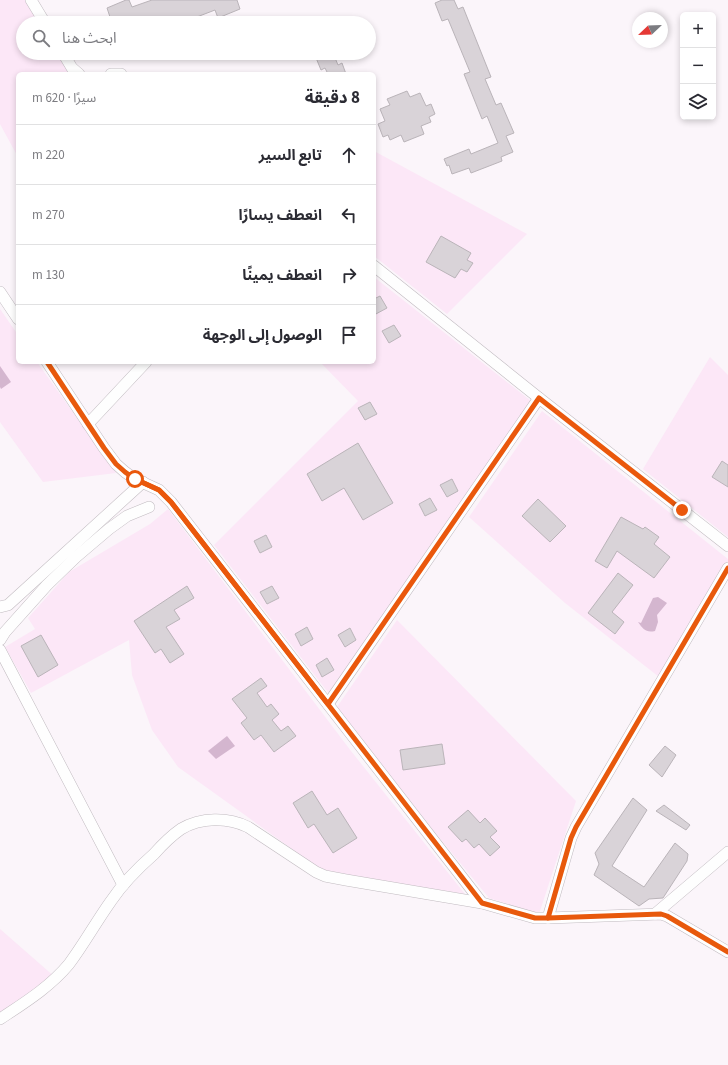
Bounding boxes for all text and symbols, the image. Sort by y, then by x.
north arrow [632,12,668,48]
map controls [680,12,716,120]
button: + [680,12,716,48]
search box [16,16,376,60]
icon: search [30,27,52,49]
text: ابحث هنا [62,28,117,49]
button: − [680,48,716,84]
button: layers [680,84,716,120]
text: 8 دقيقة [305,86,360,110]
text: سيرًا · 620 m [32,89,96,107]
icon: ahead [338,144,360,166]
text: تابع السير [259,145,322,166]
text: 220 m [32,146,65,164]
icon: left [338,204,360,226]
text: انعطف يسارًا [238,205,322,226]
text: 270 m [32,206,65,224]
icon: right [338,264,360,286]
text: انعطف يمينًا [242,265,322,286]
text: 130 m [32,266,65,284]
icon: arrive [338,324,360,346]
text: الوصول إلى الوجهة [203,325,322,346]
route start [126,470,144,488]
route end [673,501,691,519]

